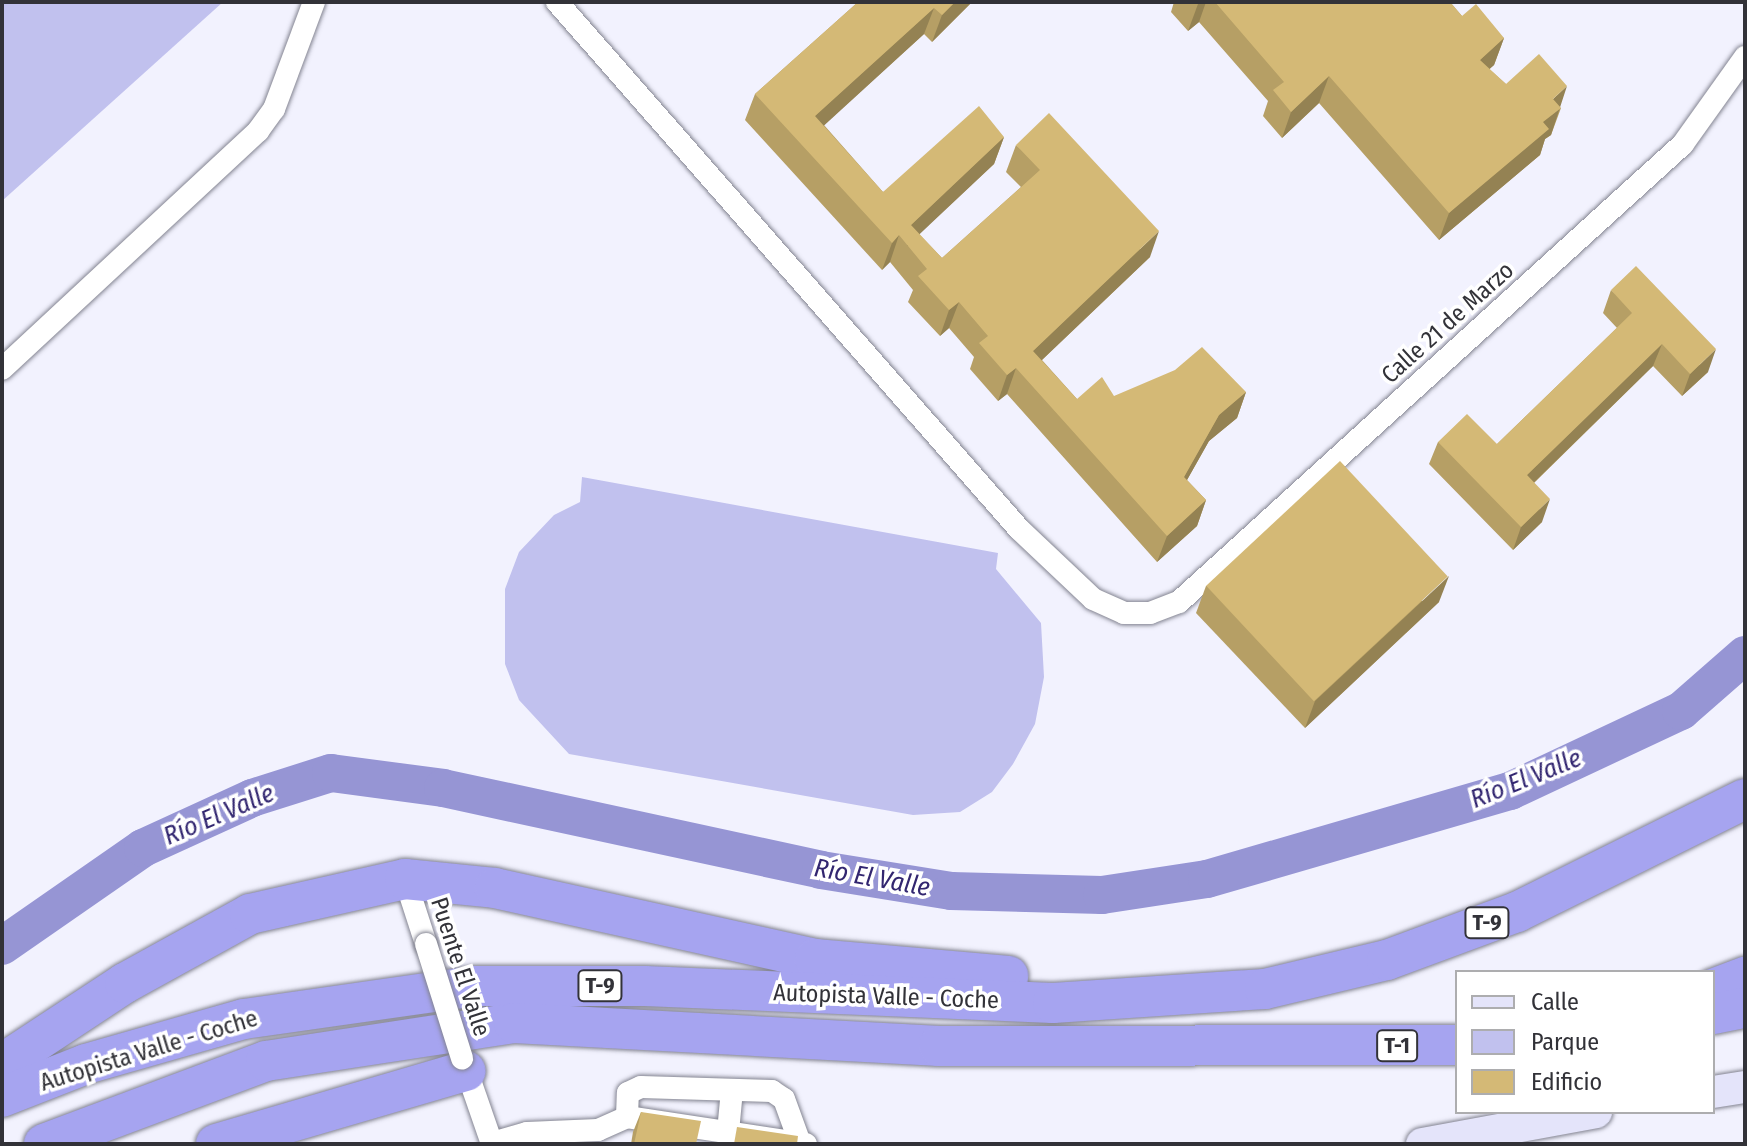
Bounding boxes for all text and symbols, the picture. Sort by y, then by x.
street label: Calle 21 de Marzo [1376,256,1520,390]
water label: Río El Valle [1466,743,1586,815]
water label: Río El Valle [159,778,279,852]
water label: Río El Valle [812,852,932,904]
street label: Puente El Valle [424,894,496,1040]
road number: T-9 [1463,905,1511,941]
road number: T-9 [576,968,624,1004]
legend [1455,970,1715,1114]
street label: Autopista Valle - Coche [773,979,999,1015]
text: Calle [1531,988,1579,1016]
street label: Autopista Valle - Coche [37,1004,261,1098]
road number: T-1 [1375,1028,1419,1064]
text: Parque [1531,1028,1599,1056]
text: Edificio [1531,1068,1602,1096]

